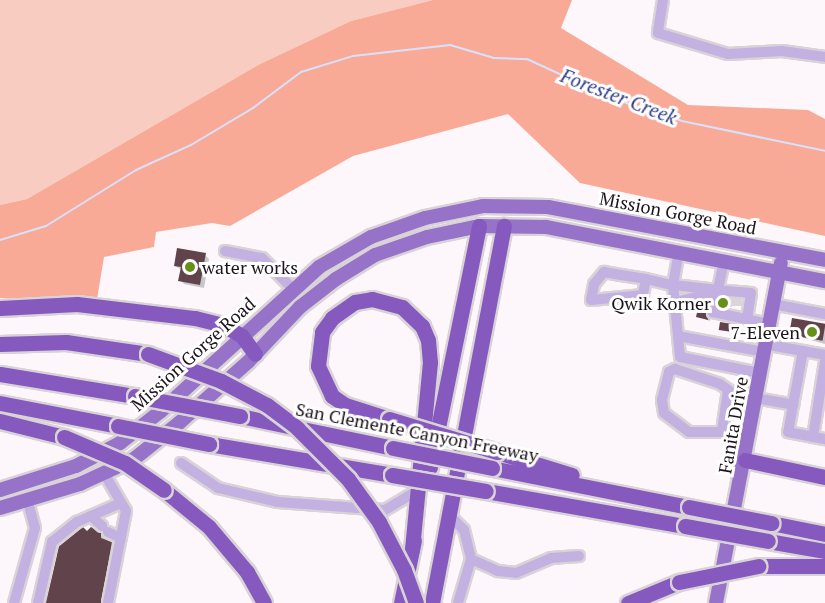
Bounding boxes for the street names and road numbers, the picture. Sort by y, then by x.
street label: Mission Gorge Road [598,187,758,239]
street label: Mission Gorge Road [127,293,259,415]
street label: Fanita Drive [714,375,752,475]
street label: San Clemente Canyon Freeway [294,398,540,466]

